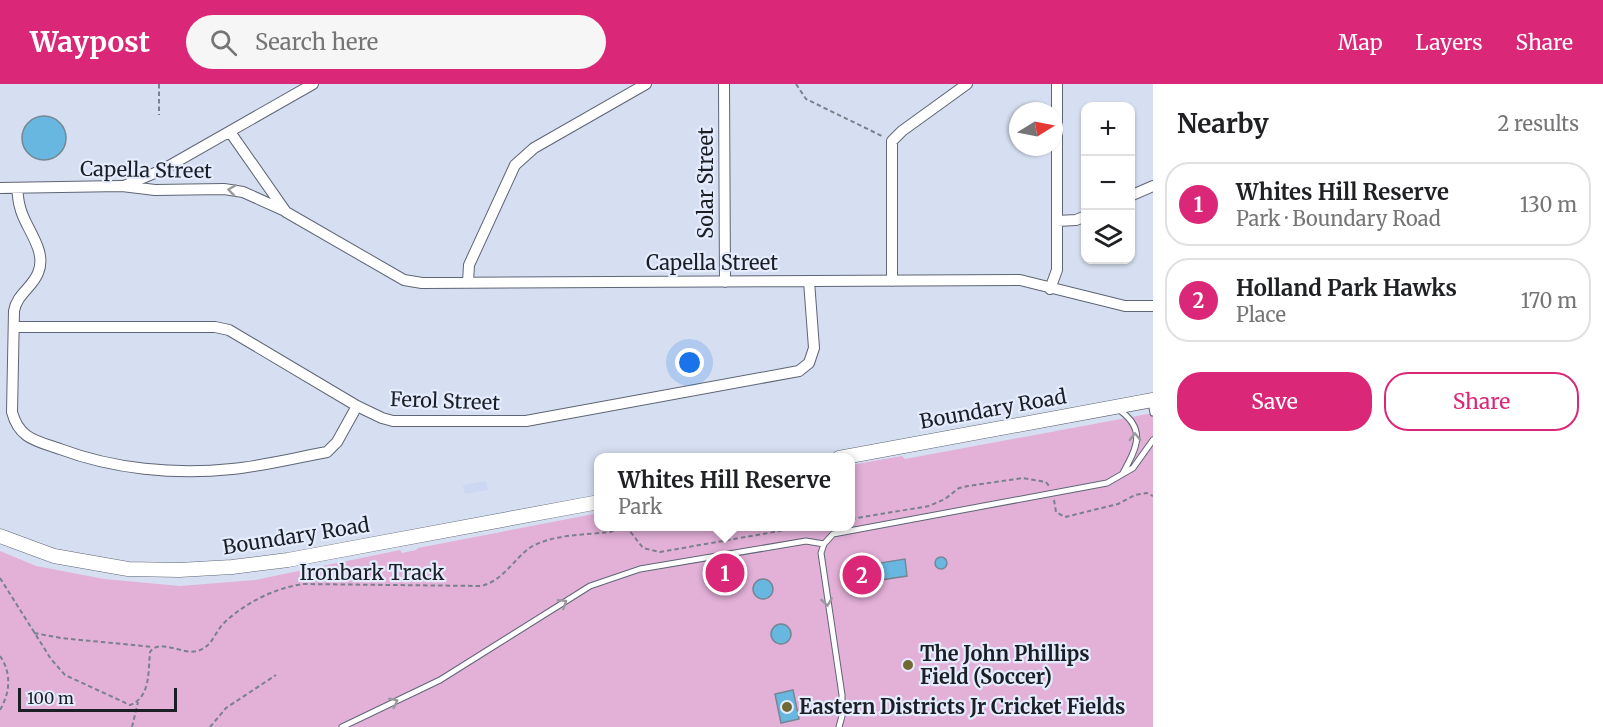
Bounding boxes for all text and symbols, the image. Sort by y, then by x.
search box [186,15,606,69]
text: Waypost [30,24,150,60]
icon: search [207,26,240,59]
text: Search here [255,28,378,56]
text: Map [1338,29,1383,56]
text: Layers [1416,29,1483,56]
text: Share [1516,29,1573,56]
north arrow [1009,102,1063,156]
map controls [1081,102,1135,264]
button: + [1081,102,1135,156]
text: Nearby [1177,107,1269,140]
text: 2 results [1497,111,1579,136]
street label: Solar Street [693,127,718,239]
street label: Capella Street [80,156,212,183]
button: − [1081,156,1135,210]
text: Whites Hill Reserve [1236,178,1449,206]
one-way arrow [228,185,237,197]
text: 1 [1194,192,1203,217]
text: 130 m [1520,192,1577,217]
text: Park · Boundary Road [1236,206,1441,231]
button: layers [1081,210,1135,264]
street label: Capella Street [646,250,778,275]
text: Holland Park Hawks [1236,274,1457,302]
text: 2 [1193,288,1204,313]
text: 170 m [1521,288,1577,313]
text: Place [1236,302,1286,327]
your location [675,348,704,377]
button: Save [1177,372,1372,431]
button: Share [1384,372,1579,431]
street label: Boundary Road [918,383,1068,434]
street label: Ferol Street [390,386,501,415]
one-way arrow [1129,432,1142,441]
popup [594,453,855,531]
text: Whites Hill Reserve [618,466,831,494]
text: Park [618,494,663,519]
street label: Boundary Road [221,512,371,559]
pin: 1 [706,550,744,596]
pin: 2 [842,552,882,598]
street label: Ironbark Track [299,560,445,585]
one-way arrow [820,596,833,606]
one-way arrow [557,599,567,611]
place label: The John Phillips Field (Soccer) [920,641,1090,689]
marker: The John Phillips Field (Soccer) [901,658,915,672]
scale bar [18,685,177,712]
text: 100 m [27,688,74,708]
place label: Eastern Districts Jr Cricket Fields [799,694,1125,719]
one-way arrow [388,697,399,709]
marker: Eastern Districts Jr Cricket Fields [780,700,794,714]

